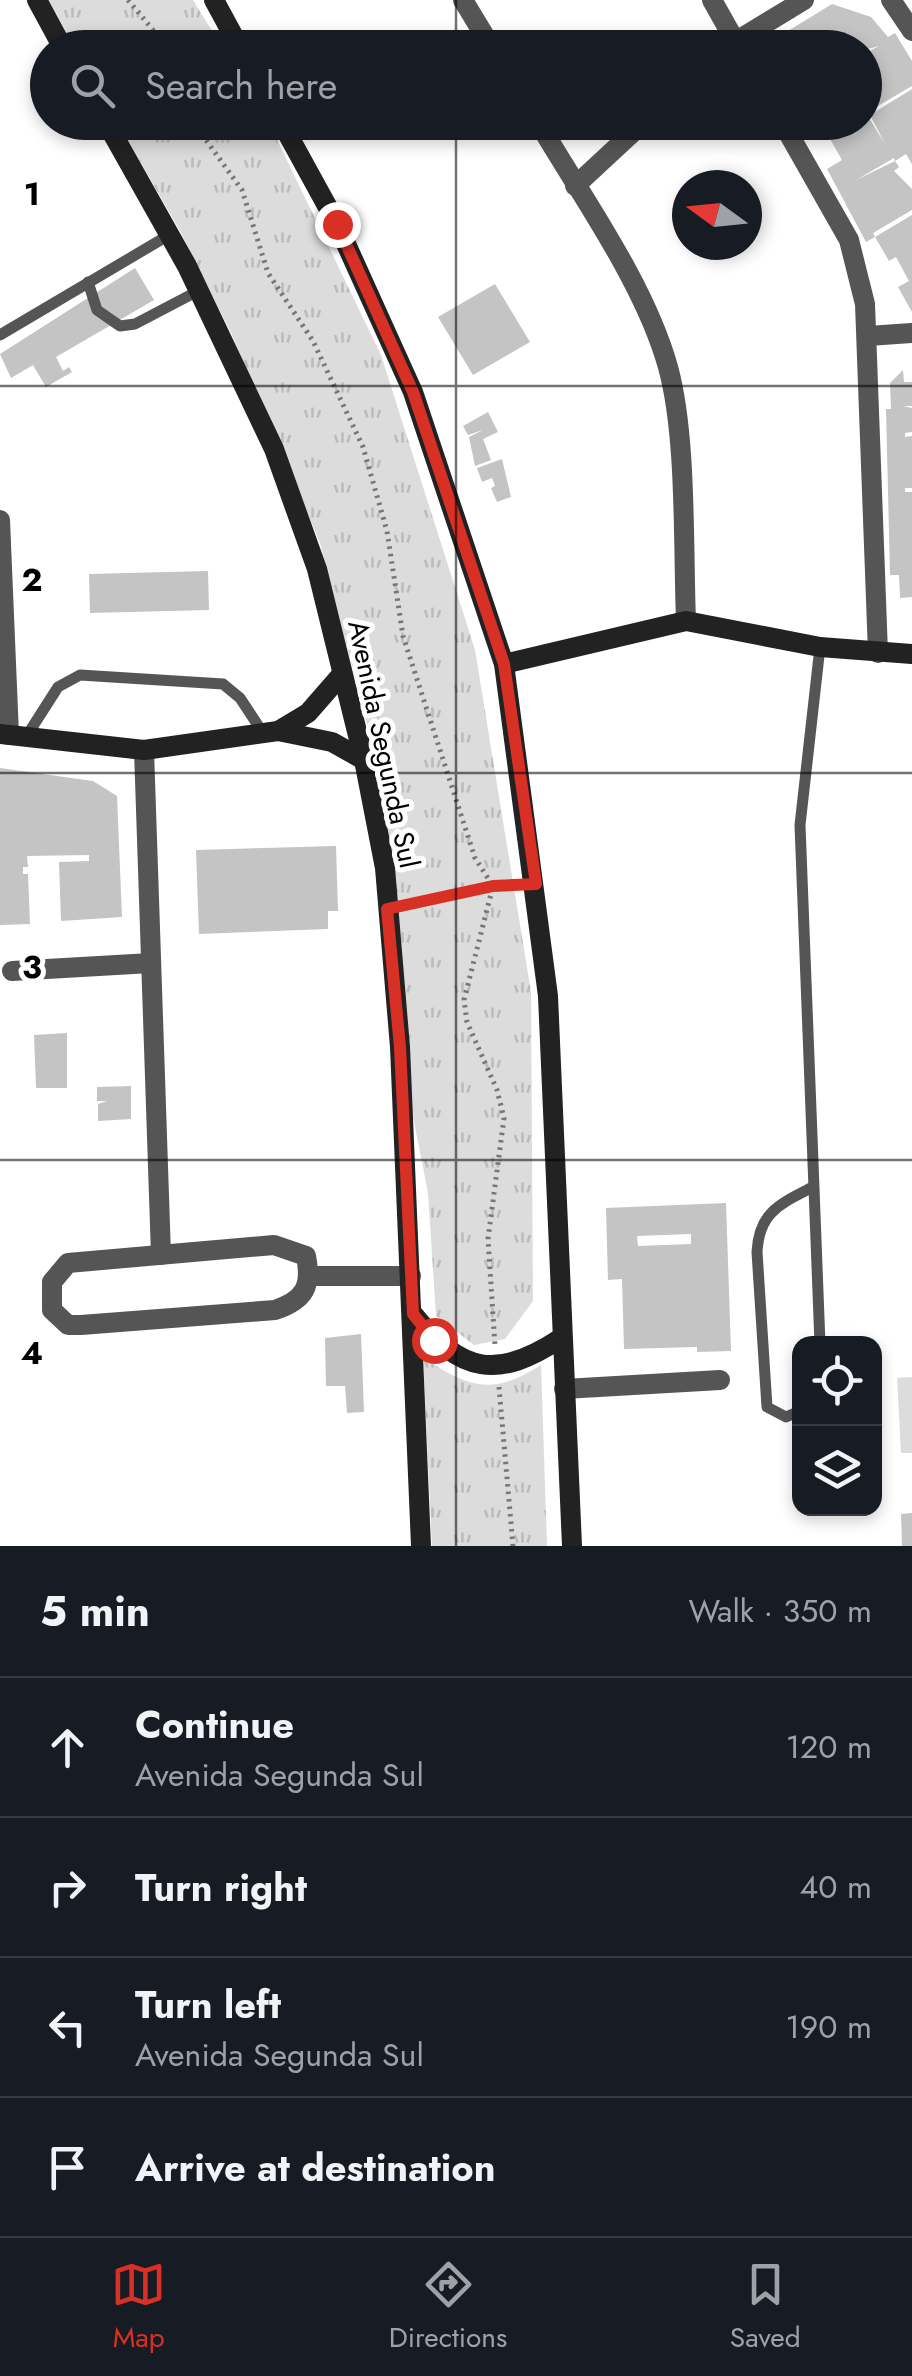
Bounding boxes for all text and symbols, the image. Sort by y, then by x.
search box [30,30,882,140]
icon: search [65,58,120,113]
text: Search here [145,58,337,113]
north arrow [672,170,762,260]
text: 1 [24,171,40,217]
route end [315,202,361,248]
text: 2 [22,557,43,603]
street label: Avenida Segunda Sul [337,616,430,872]
text: 3 [22,944,42,990]
route start [412,1318,458,1364]
text: 4 [21,1330,43,1376]
map controls [792,1336,882,1516]
button: locate [792,1336,882,1426]
button: layers [792,1426,882,1516]
text: 5 min [40,1581,150,1642]
text: Walk · 350 m [689,1588,872,1634]
text: Continue [135,1697,294,1752]
icon: ahead [40,1720,95,1775]
text: 120 m [786,1724,872,1770]
text: Avenida Segunda Sul [135,1752,424,1798]
icon: right [40,1860,95,1915]
text: Turn right [135,1860,307,1915]
text: 40 m [800,1864,872,1910]
text: Turn left [135,1977,281,2032]
icon: left [40,2000,95,2055]
text: 190 m [785,2004,872,2050]
text: Avenida Segunda Sul [135,2032,424,2078]
icon: arrive [40,2140,95,2195]
text: Arrive at destination [135,2140,496,2195]
tab: Map [111,2257,166,2358]
tab: Directions [389,2257,507,2358]
tab: Saved [730,2257,801,2358]

